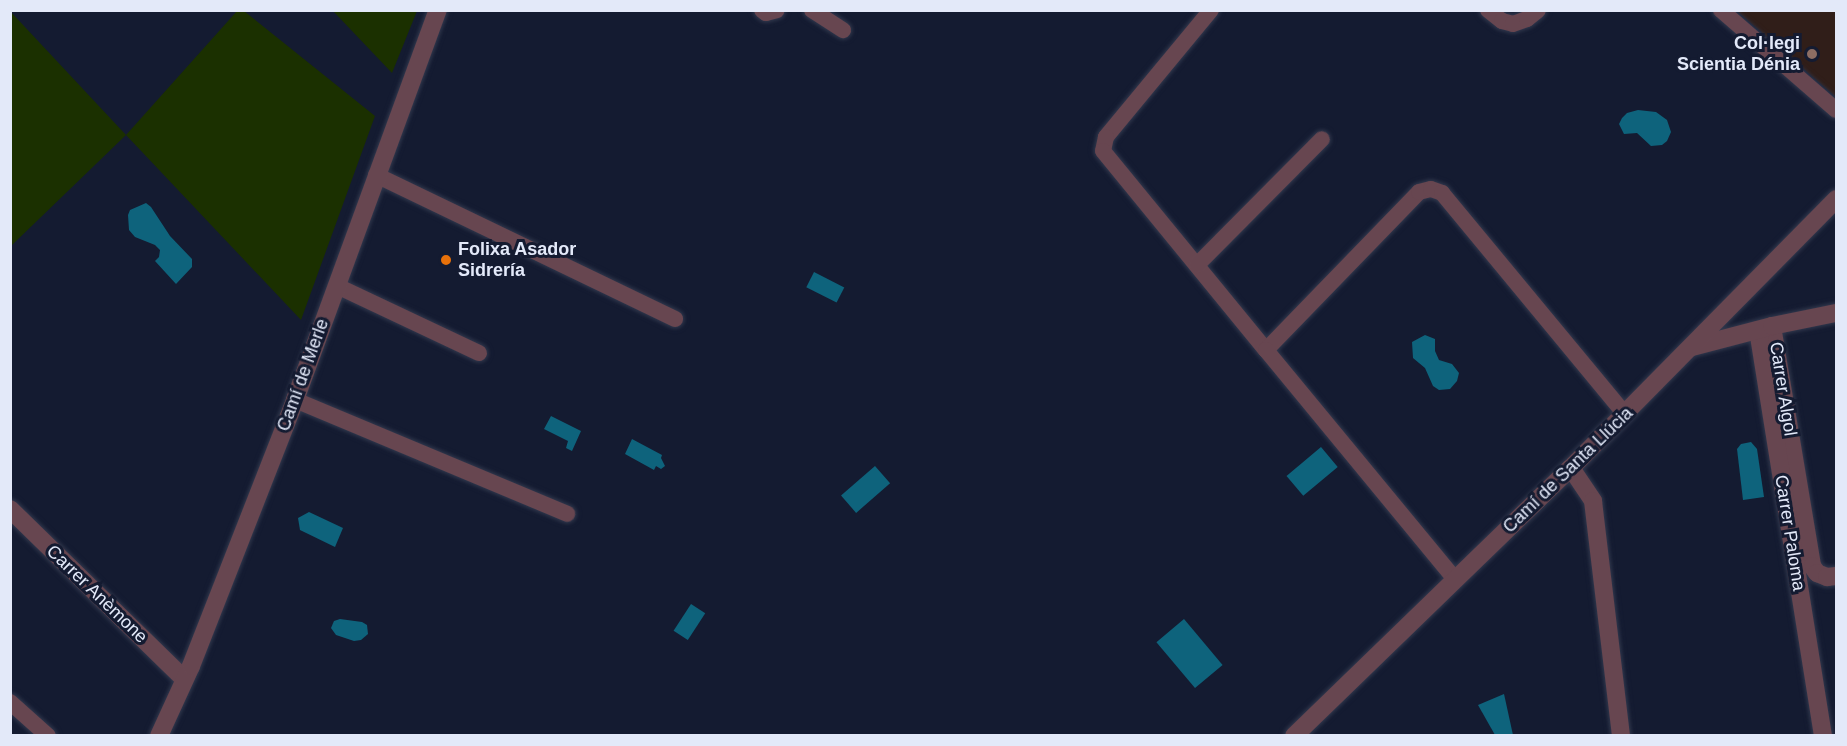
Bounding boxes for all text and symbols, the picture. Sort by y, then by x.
place label: Col·legi Scientia Dénia [1677,33,1800,76]
marker: Col·legi Scientia Dénia [1805,47,1819,61]
place label: Folixa Asador Sidrería [458,239,577,282]
marker: Folixa Asador Sidrería [439,253,453,267]
street label: Camí de Merle [273,316,333,434]
street label: Carrer Algol [1765,340,1801,438]
street label: Camí de Santa Llúcia [1499,402,1637,538]
street label: Carrer Paloma [1770,474,1810,592]
street label: Carrer Anèmone [42,540,152,648]

